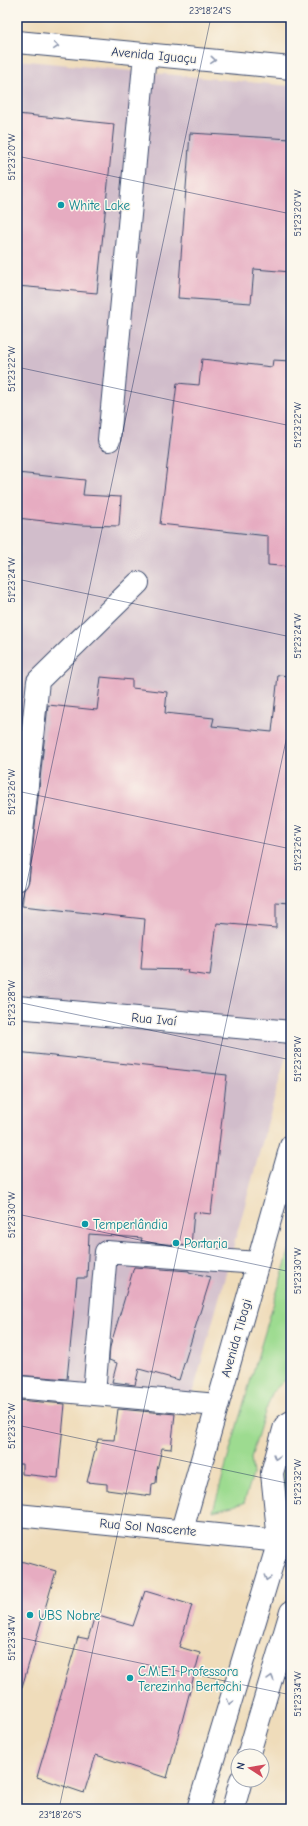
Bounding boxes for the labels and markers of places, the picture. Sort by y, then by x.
place label: White Lake [69,198,130,213]
marker: White Lake [56,200,66,210]
place label: Temperlândia [93,1217,168,1232]
marker: Temperlândia [80,1219,90,1229]
place label: Portaria [184,1236,228,1251]
marker: Portaria [171,1238,181,1248]
place label: UBS Nobre [38,1608,101,1623]
marker: UBS Nobre [25,1610,35,1620]
place label: C.M.E.I Professora Terezinha Bertochi [138,1664,242,1694]
marker: C.M.E.I Professora Terezinha Bertochi [125,1673,135,1683]

